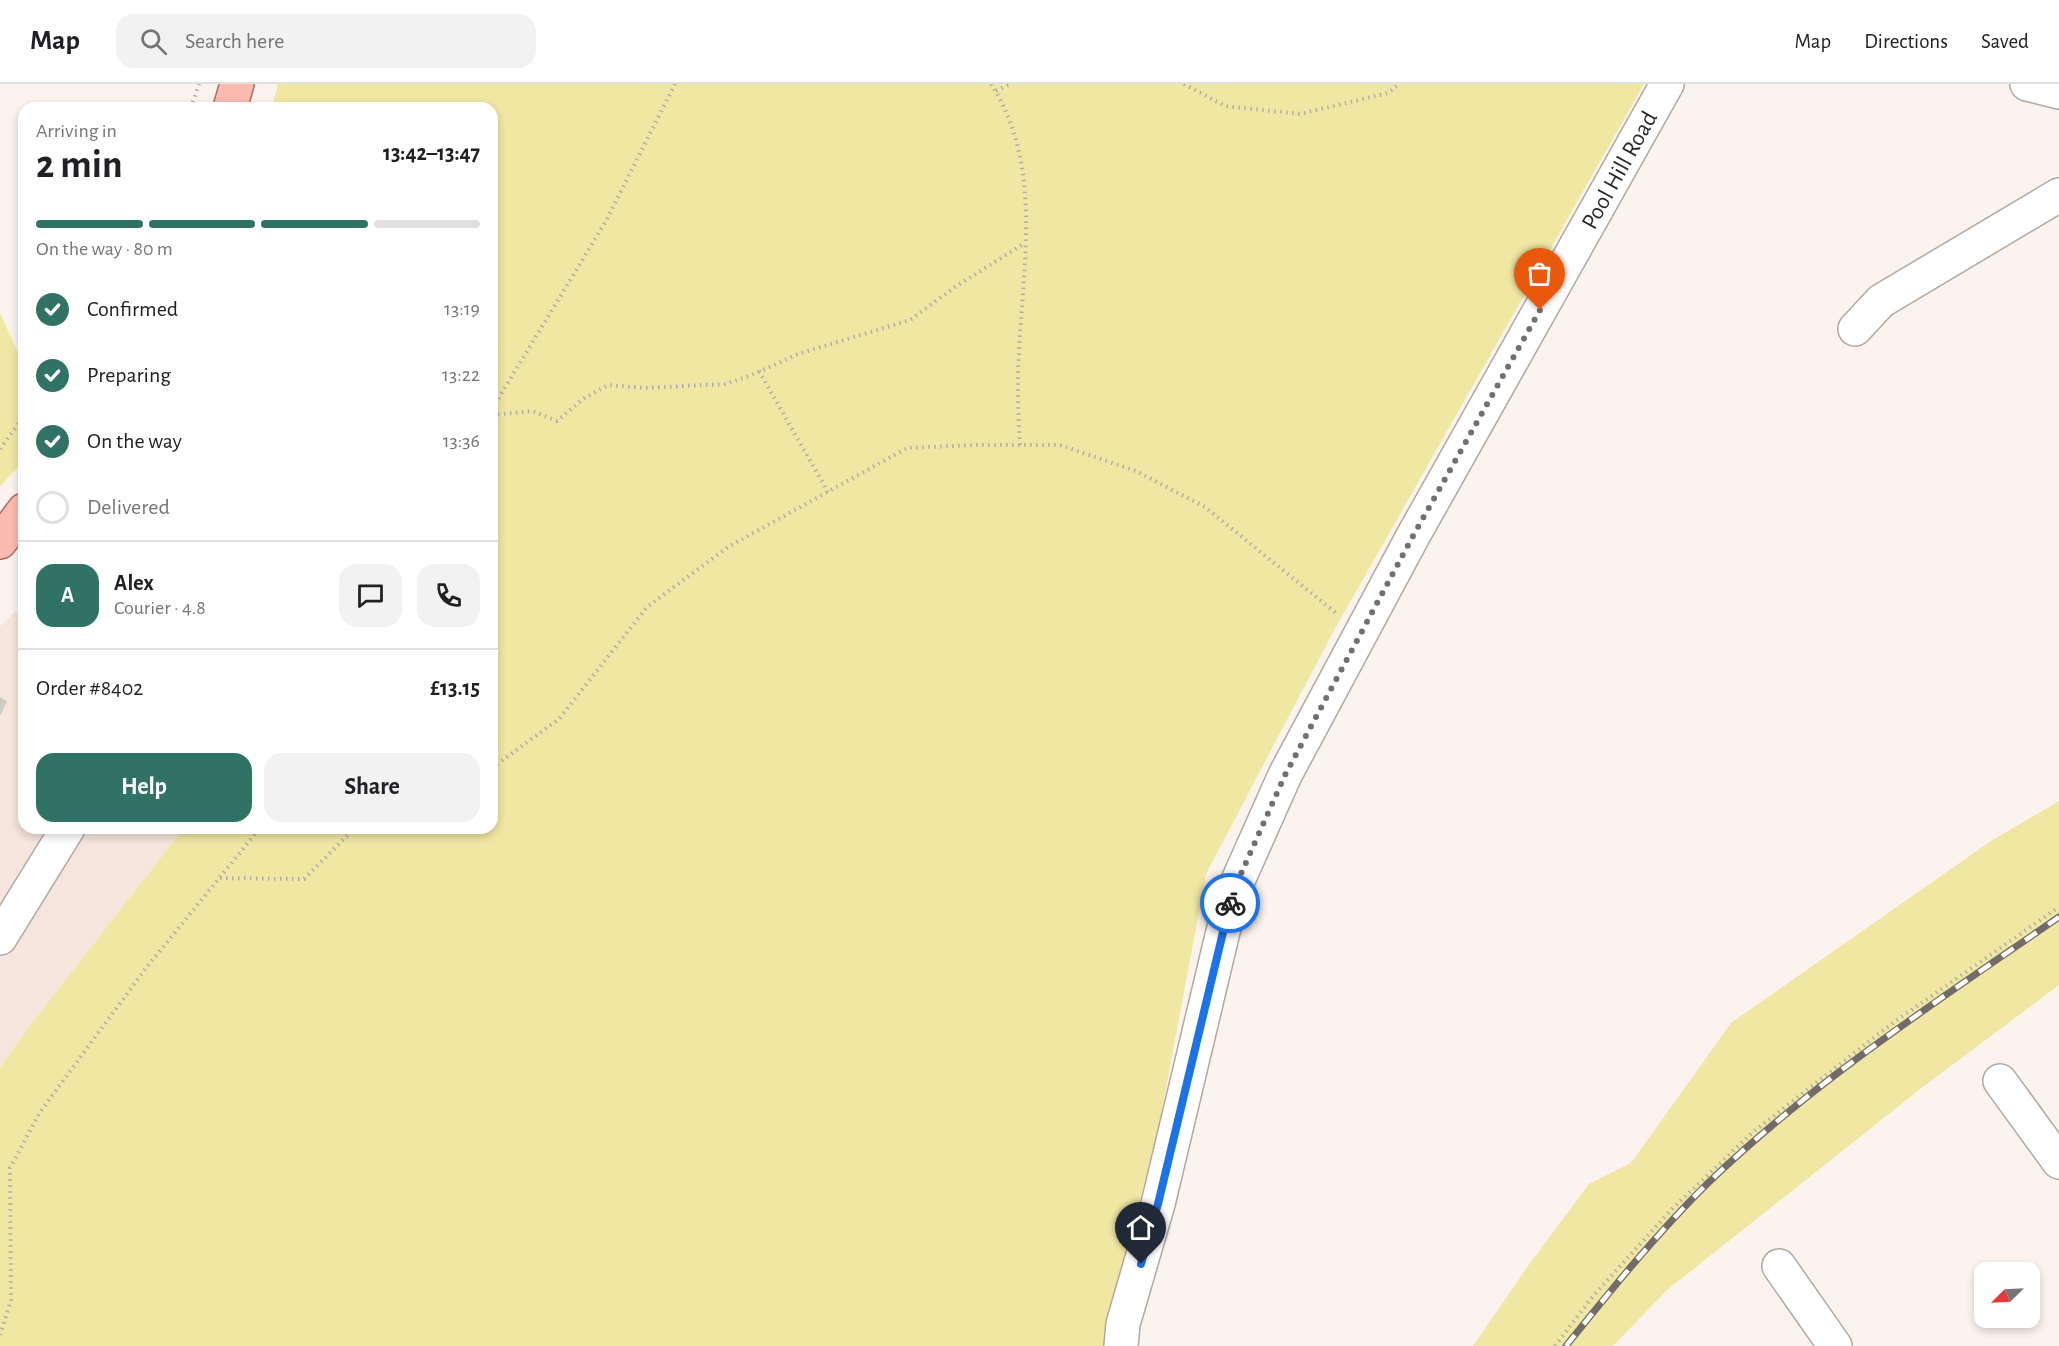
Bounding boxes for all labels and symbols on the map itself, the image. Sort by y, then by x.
street label: Pool Hill Road [1578,108,1662,233]
pin [1514,248,1565,310]
courier [1200,873,1260,933]
pin [1115,1202,1166,1264]
north arrow [1974,1262,2040,1328]

